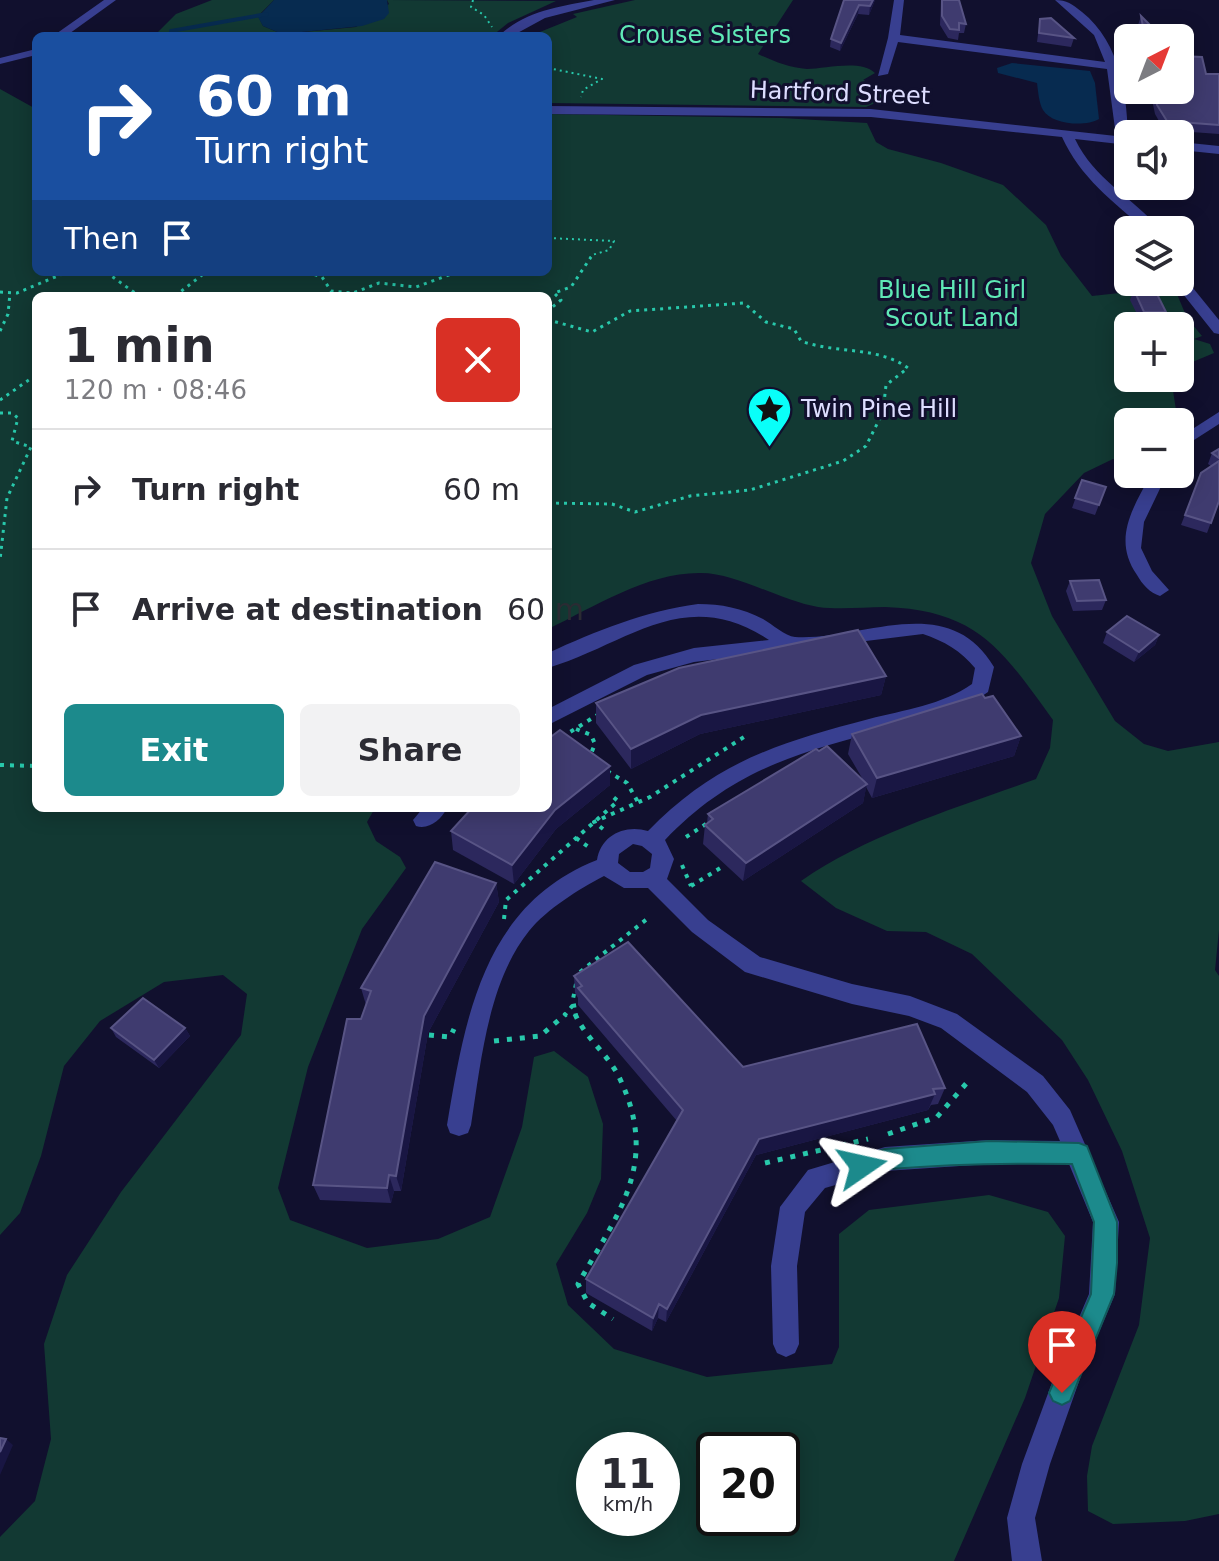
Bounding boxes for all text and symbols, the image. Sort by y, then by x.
park label: Crouse Sisters [619,21,791,49]
north arrow [1114,24,1194,104]
map controls [1114,24,1194,488]
text: 60 m [196,63,352,128]
icon: right [64,64,168,168]
street label: Hartford Street [749,76,931,110]
button: sound [1114,120,1194,200]
text: Turn right [196,130,368,171]
icon: arrive [155,216,199,260]
button: layers [1114,216,1194,296]
text: Then [64,221,139,256]
park label: Blue Hill Girl Scout Land [878,276,1026,332]
button: + [1114,312,1194,392]
text: 1 min [64,317,215,373]
button: close [436,318,520,402]
text: 120 m · 08:46 [64,375,247,405]
place icon: Twin Pine Hill [746,385,794,448]
place label: Twin Pine Hill [800,395,957,423]
button: − [1114,408,1194,488]
icon: right [64,467,108,511]
text: Turn right [132,472,299,507]
text: 60 m [443,472,520,507]
icon: arrive [64,587,108,631]
text: Arrive at destination [132,592,483,627]
text: 60 m [507,592,584,627]
button: Exit [64,704,284,796]
button: Share [300,704,520,796]
position arrow [820,1124,904,1208]
pin [1028,1311,1096,1393]
icon: arrive [1040,1323,1084,1367]
speed limit sign: 20 [696,1432,800,1536]
text: 11 [600,1451,656,1497]
text: km/h [603,1492,653,1516]

